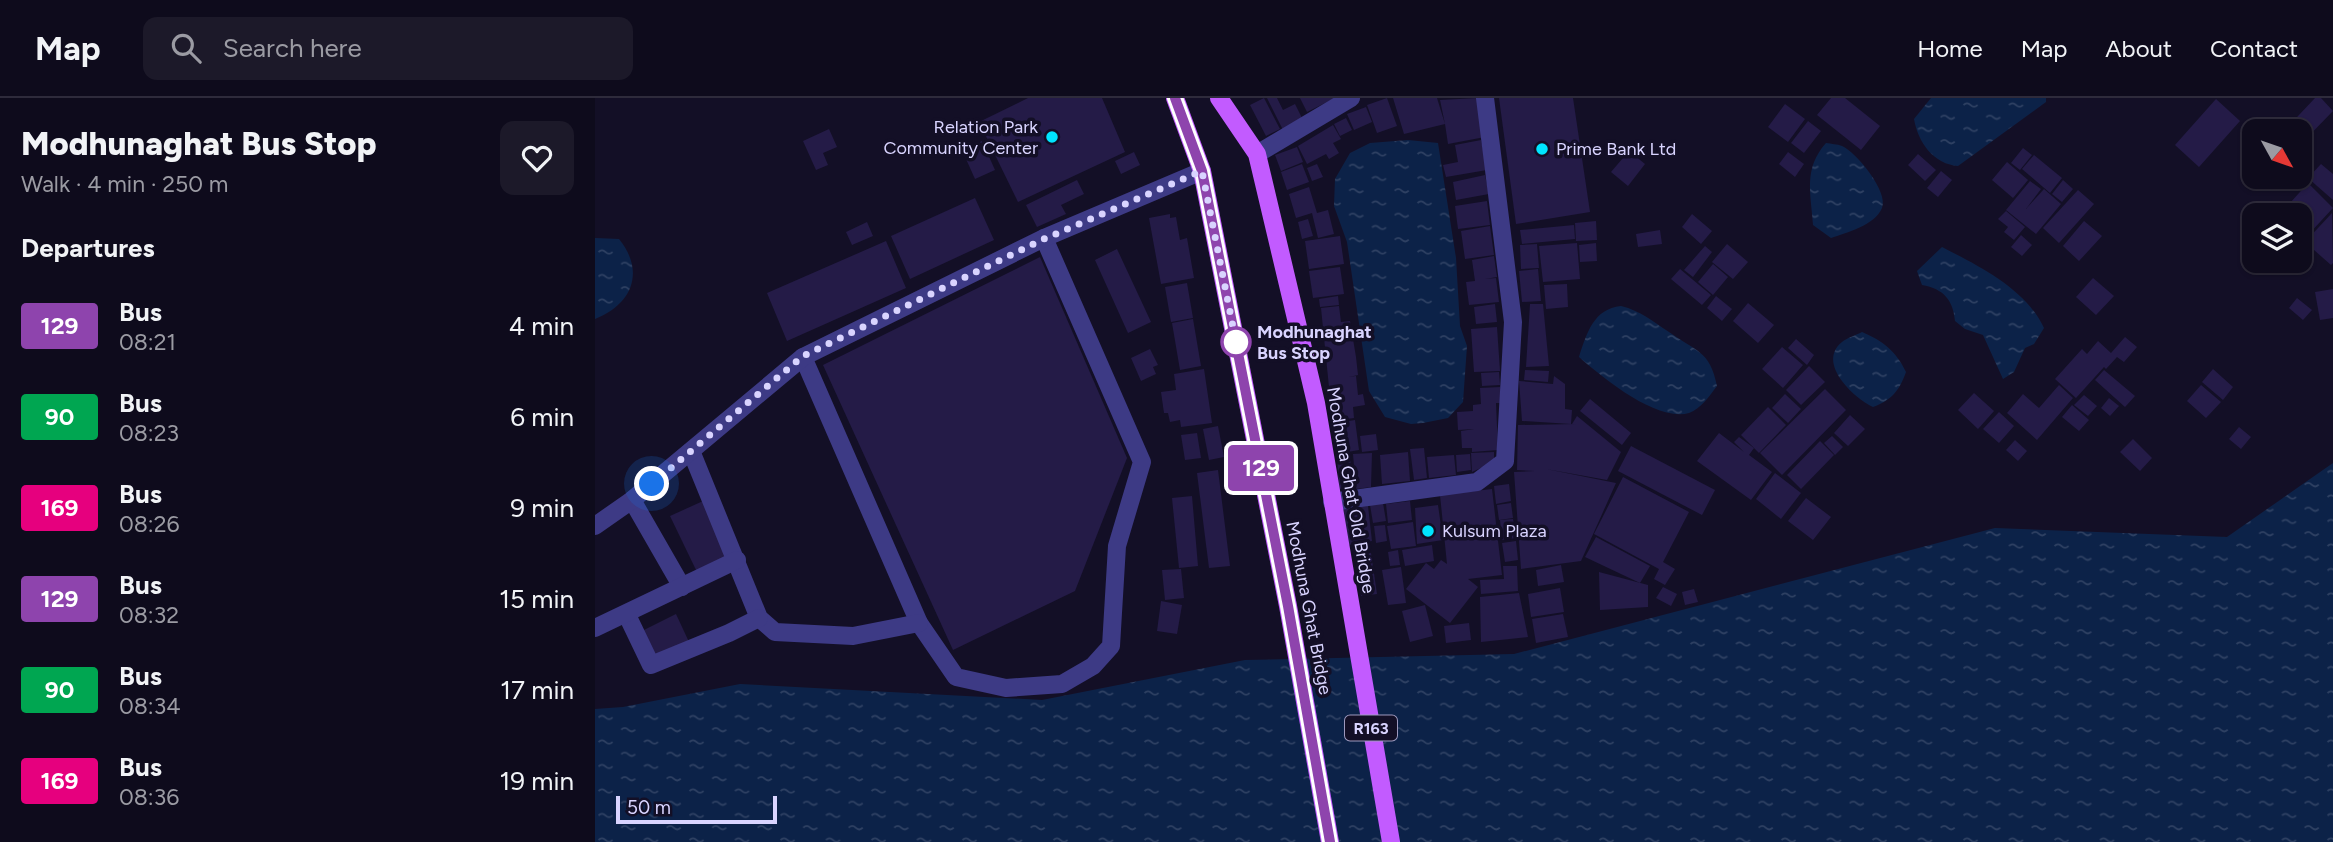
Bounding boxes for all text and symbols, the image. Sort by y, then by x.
search box [143,17,633,80]
text: Map [35,29,101,68]
icon: search [167,29,205,67]
text: Search here [223,32,362,64]
text: Home [1917,34,1983,63]
text: Map [2021,34,2067,63]
text: About [2105,34,2172,63]
text: Contact [2210,34,2298,63]
place label: Relation Park Community Center [883,116,1038,159]
north arrow [2242,119,2312,189]
map controls [2242,119,2312,273]
button: heart [500,121,574,195]
text: Modhunaghat Bus Stop [21,124,376,163]
marker: Relation Park Community Center [1044,129,1060,145]
place label: Prime Bank Ltd [1556,138,1676,160]
marker: Prime Bank Ltd [1534,141,1550,157]
text: Walk · 4 min · 250 m [21,170,228,198]
button: layers [2242,203,2312,273]
text: Departures [21,232,155,264]
text: Bus [119,296,162,328]
text: 4 min [509,310,574,342]
text: 129 [41,311,78,340]
place label: Modhunaghat Bus Stop [1257,321,1372,364]
marker: Modhunaghat Bus Stop [1221,327,1251,357]
text: 08:21 [119,328,176,356]
street label: Modhuna Ghat Old Bridge [1322,385,1380,595]
text: Bus [119,387,162,419]
text: 6 min [510,401,574,433]
text: 90 [45,402,74,431]
text: 08:23 [119,419,179,447]
line badge: 129 [1221,445,1301,491]
text: 129 [1242,453,1280,482]
your location [634,466,669,501]
text: Bus [119,478,162,510]
text: 9 min [510,492,574,524]
text: 169 [41,493,78,522]
text: 08:26 [119,510,180,538]
street label: Modhuna Ghat Bridge [1281,519,1337,697]
place label: Kulsum Plaza [1442,520,1547,542]
marker: Kulsum Plaza [1420,523,1436,539]
text: Bus [119,569,162,601]
text: 15 min [499,583,574,615]
text: 129 [41,584,78,613]
text: 08:32 [119,601,179,629]
text: Bus [119,660,162,692]
text: 17 min [500,674,574,706]
text: 90 [45,675,74,704]
text: 08:34 [119,692,180,720]
road number: R163 [1345,716,1397,740]
text: Bus [119,751,162,783]
text: 19 min [499,765,574,797]
text: 169 [41,766,78,795]
text: 08:36 [119,783,179,811]
scale bar [616,793,777,825]
text: 50 m [627,796,671,819]

